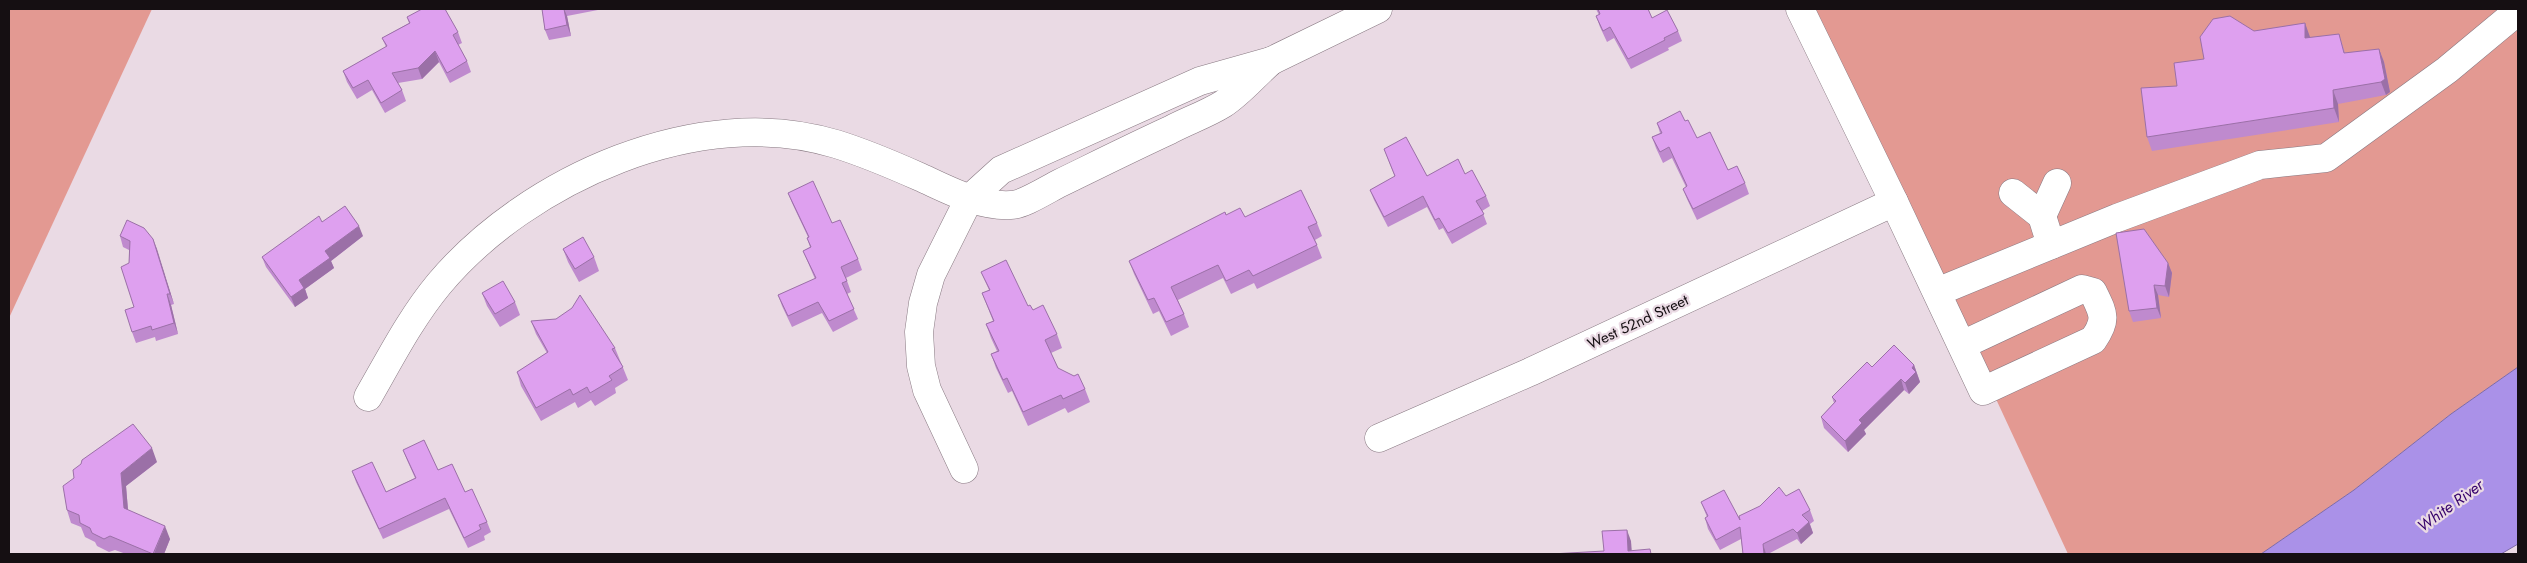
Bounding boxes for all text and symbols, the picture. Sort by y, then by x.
street label: West 52nd Street [1584,289,1693,355]
water label: White River [2412,473,2489,537]

